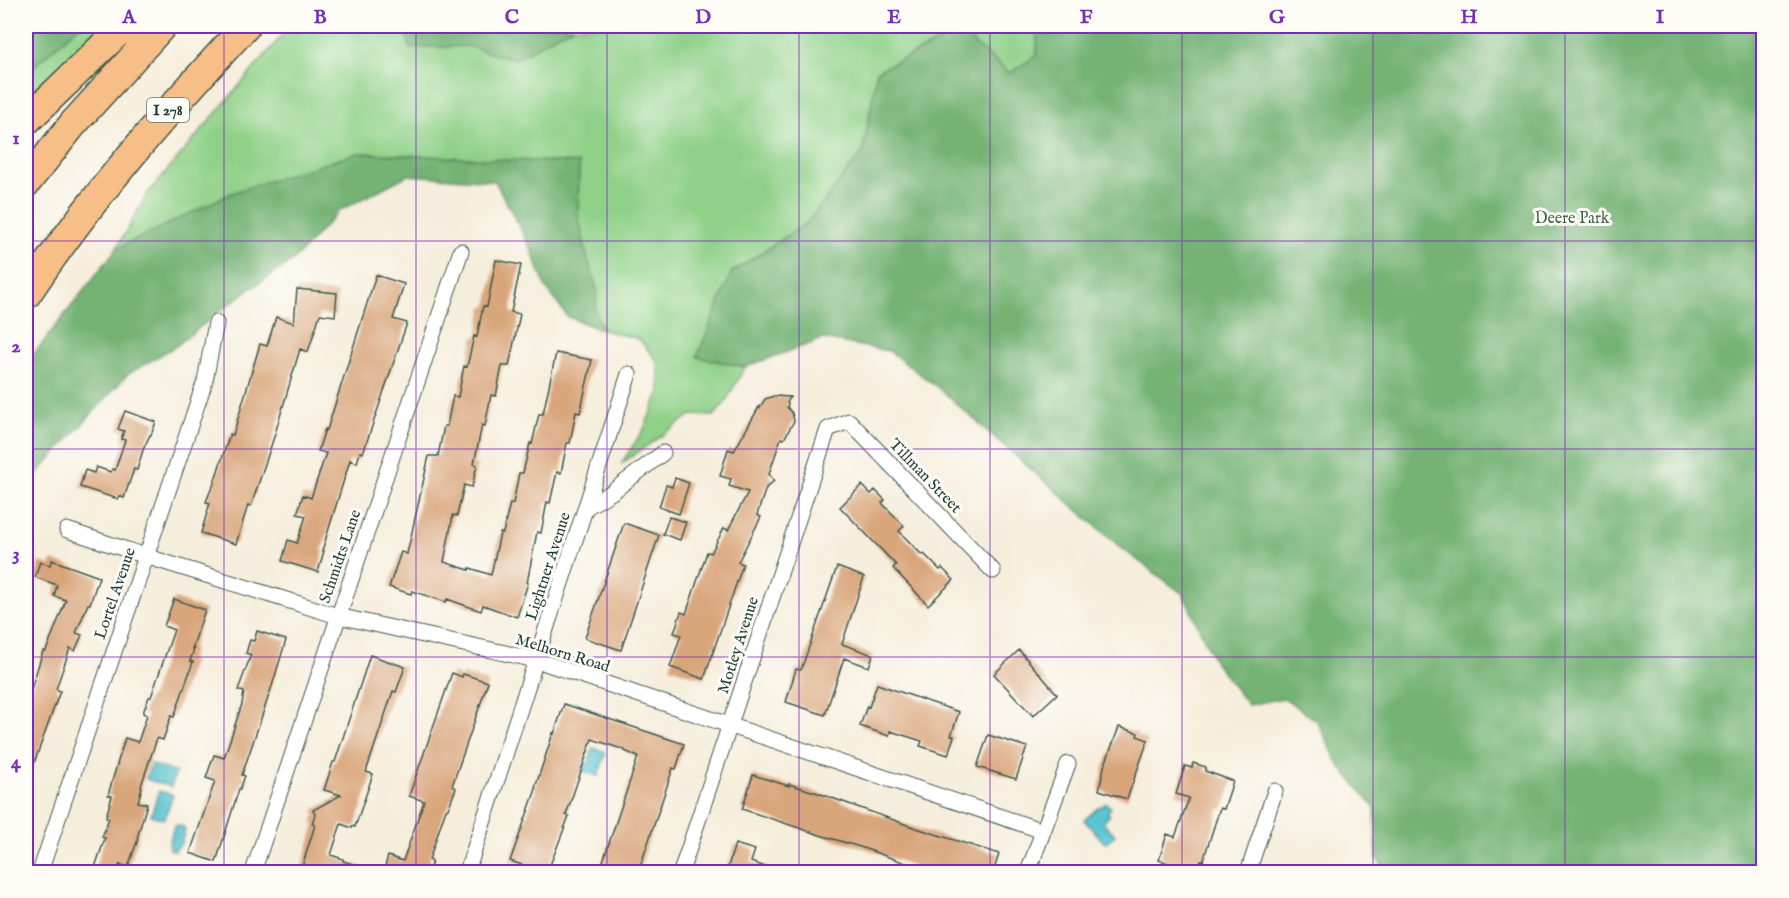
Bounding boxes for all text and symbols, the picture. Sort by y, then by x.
text: A [121,5,137,30]
text: B [313,5,327,30]
text: C [505,5,519,30]
text: D [695,5,711,30]
text: E [887,5,901,30]
text: F [1080,5,1093,30]
text: G [1269,5,1286,30]
text: H [1460,5,1478,30]
text: I [1656,5,1665,30]
road number: I 278 [147,98,189,122]
text: 1 [12,126,20,151]
park label: Deere Park [1535,209,1610,229]
text: 2 [11,334,21,359]
street label: Tillman Street [884,435,965,518]
street label: Schmidts Lane [316,507,366,606]
street label: Lightner Avenue [522,510,576,623]
text: 3 [12,542,20,567]
street label: Lortel Avenue [91,545,141,642]
street label: Motley Avenue [714,595,764,697]
street label: Melhorn Road [513,630,613,678]
text: 4 [11,750,22,775]

